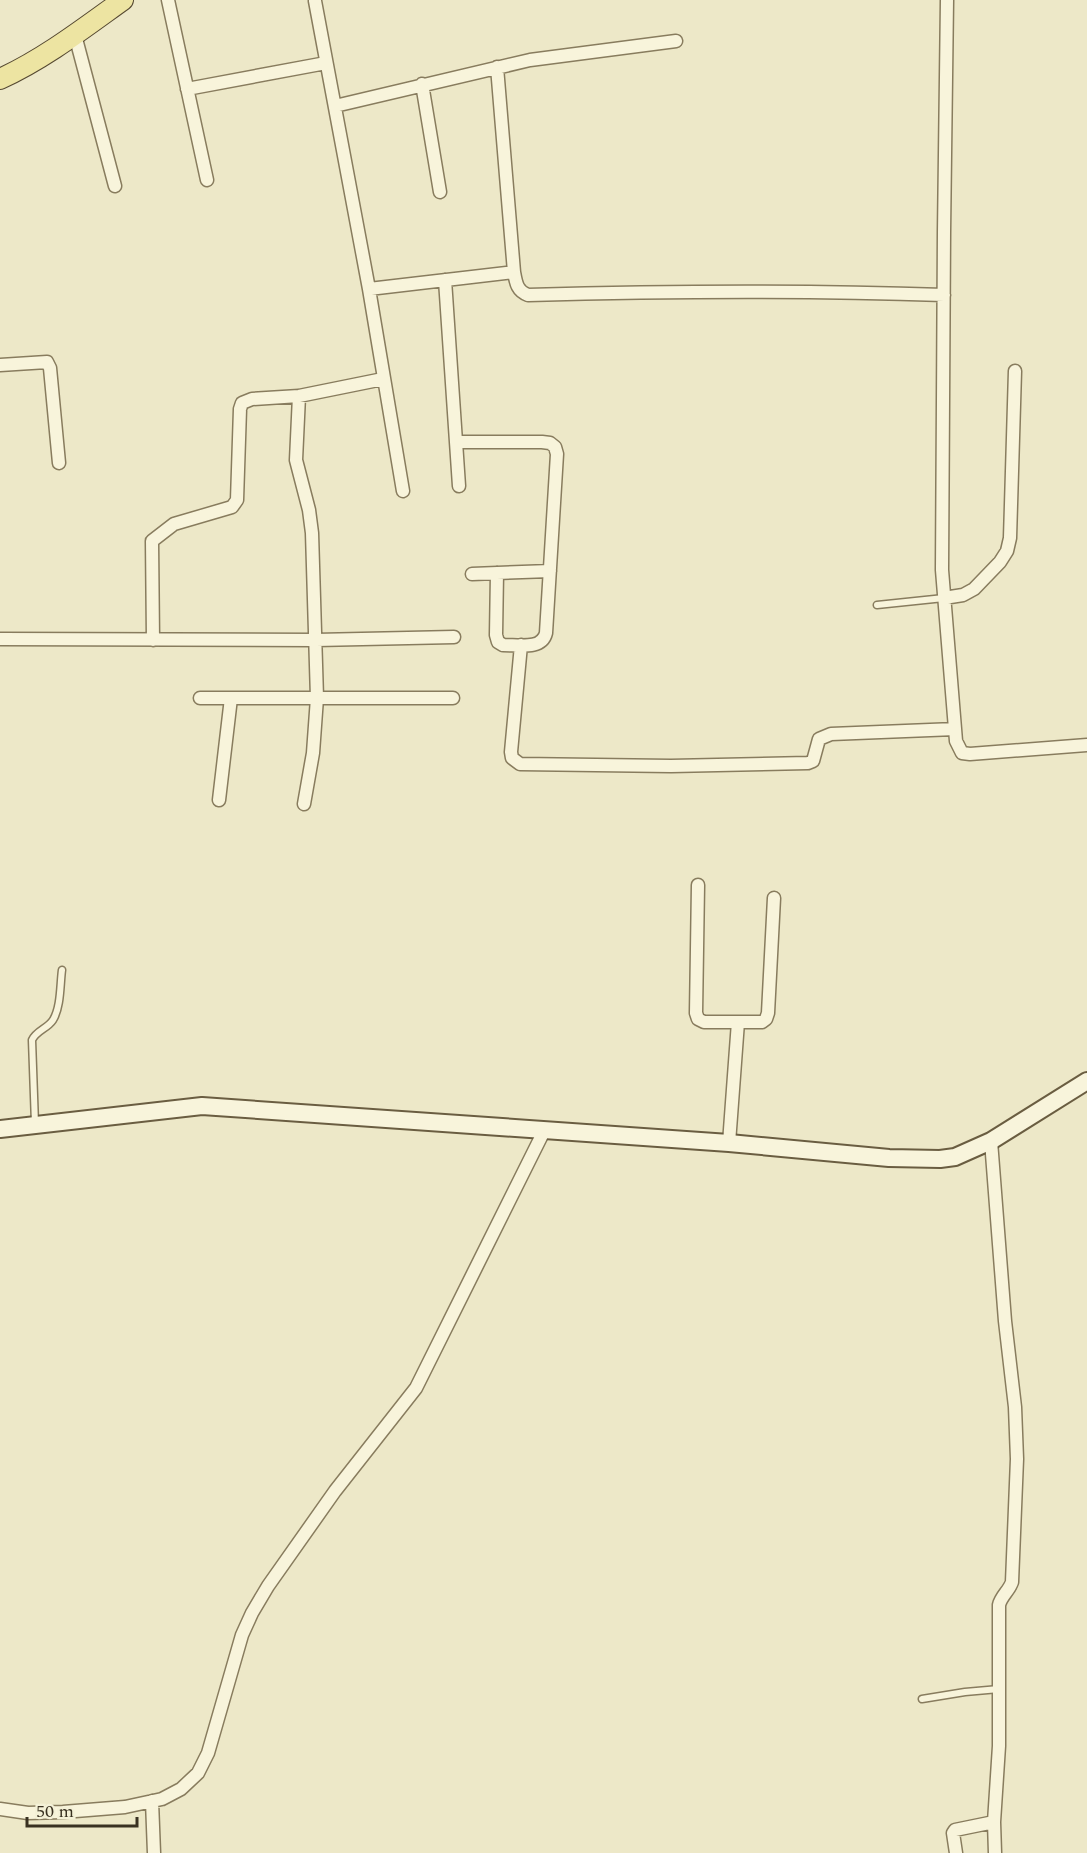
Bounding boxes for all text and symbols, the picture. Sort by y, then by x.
scale bar [27,1790,136,1828]
text: 50 m [36,1798,74,1825]

